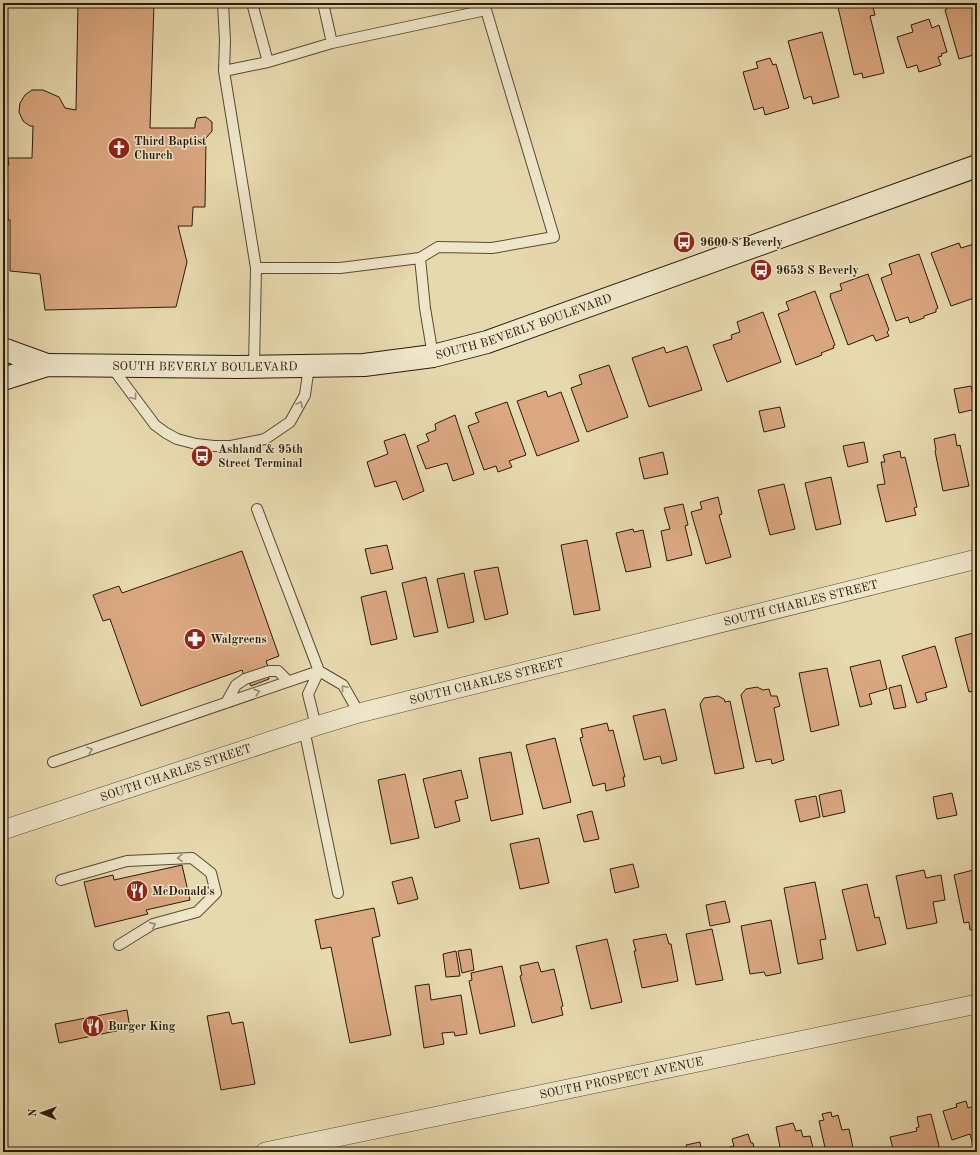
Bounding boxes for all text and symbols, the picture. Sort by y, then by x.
church icon: Third Baptist Church [106,135,132,161]
place label: Third Baptist Church [134,136,207,162]
bus stop icon: 9600 S Beverly [671,229,697,255]
place label: 9600 S Beverly [700,237,783,249]
bus stop icon: 9653 S Beverly [748,257,774,283]
place label: 9653 S Beverly [776,264,859,277]
street label: SOUTH BEVERLY BOULEVARD [434,293,614,362]
street label: SOUTH BEVERLY BOULEVARD [112,361,298,374]
one-way arrow [129,393,137,400]
one-way arrow [295,401,303,408]
bus stop icon: Ashland & 95th Street Terminal [189,443,215,469]
place label: Ashland & 95th Street Terminal [218,443,303,470]
street label: SOUTH CHARLES STREET [723,579,879,629]
pharmacy icon: Walgreens [182,626,208,652]
place label: Walgreens [210,634,267,646]
street label: SOUTH CHARLES STREET [408,657,565,707]
one-way arrow [341,685,348,693]
one-way arrow [253,689,260,697]
street label: SOUTH CHARLES STREET [99,743,253,804]
one-way arrow [86,746,93,754]
one-way arrow [177,854,183,863]
restaurant icon: McDonald's [124,878,150,904]
place label: McDonald's [152,886,215,898]
one-way arrow [149,922,156,930]
restaurant icon: Burger King [80,1013,106,1039]
place label: Burger King [108,1021,176,1033]
street label: SOUTH PROSPECT AVENUE [539,1056,705,1102]
north arrow [22,1093,62,1133]
text: N [28,1108,39,1117]

